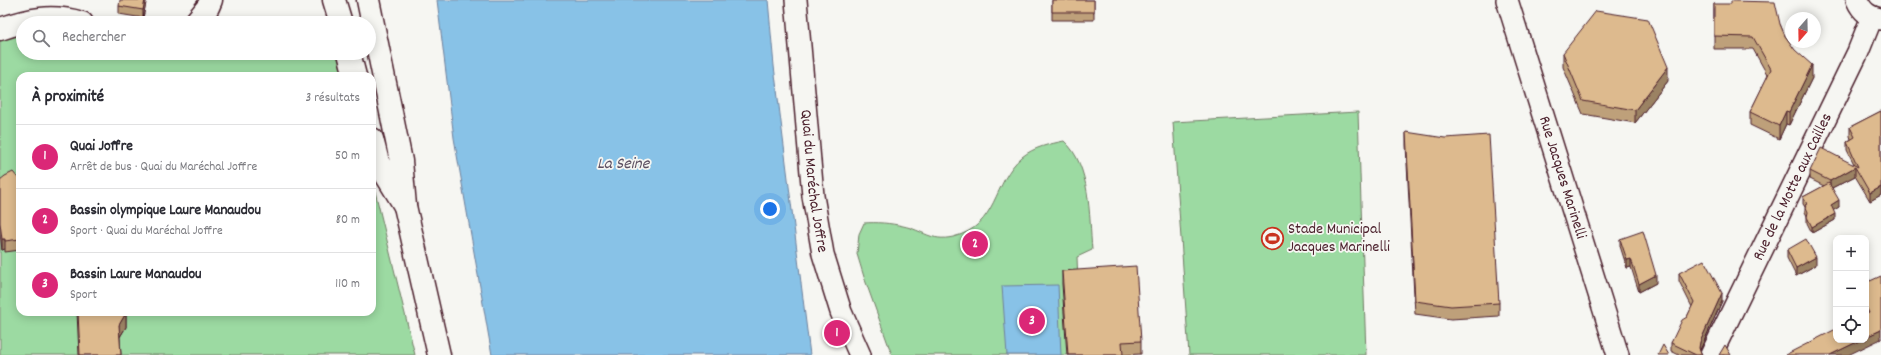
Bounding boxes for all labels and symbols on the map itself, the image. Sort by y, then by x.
north arrow [1785,12,1821,48]
street label: Quai du Maréchal Joffre [794,109,834,254]
street label: Rue de la Motte aux Cailles [1747,109,1838,264]
street label: Rue Jacques Marinelli [1533,113,1593,242]
water label: La Seine [597,153,651,177]
your location [760,199,780,219]
place label: Stade Municipal Jacques Marinelli [1288,218,1390,259]
sports icon: Stade Municipal Jacques Marinelli [1259,225,1285,251]
pin: 2 [962,229,988,259]
pin: 3 [1019,306,1045,336]
pin: 1 [824,318,850,348]

